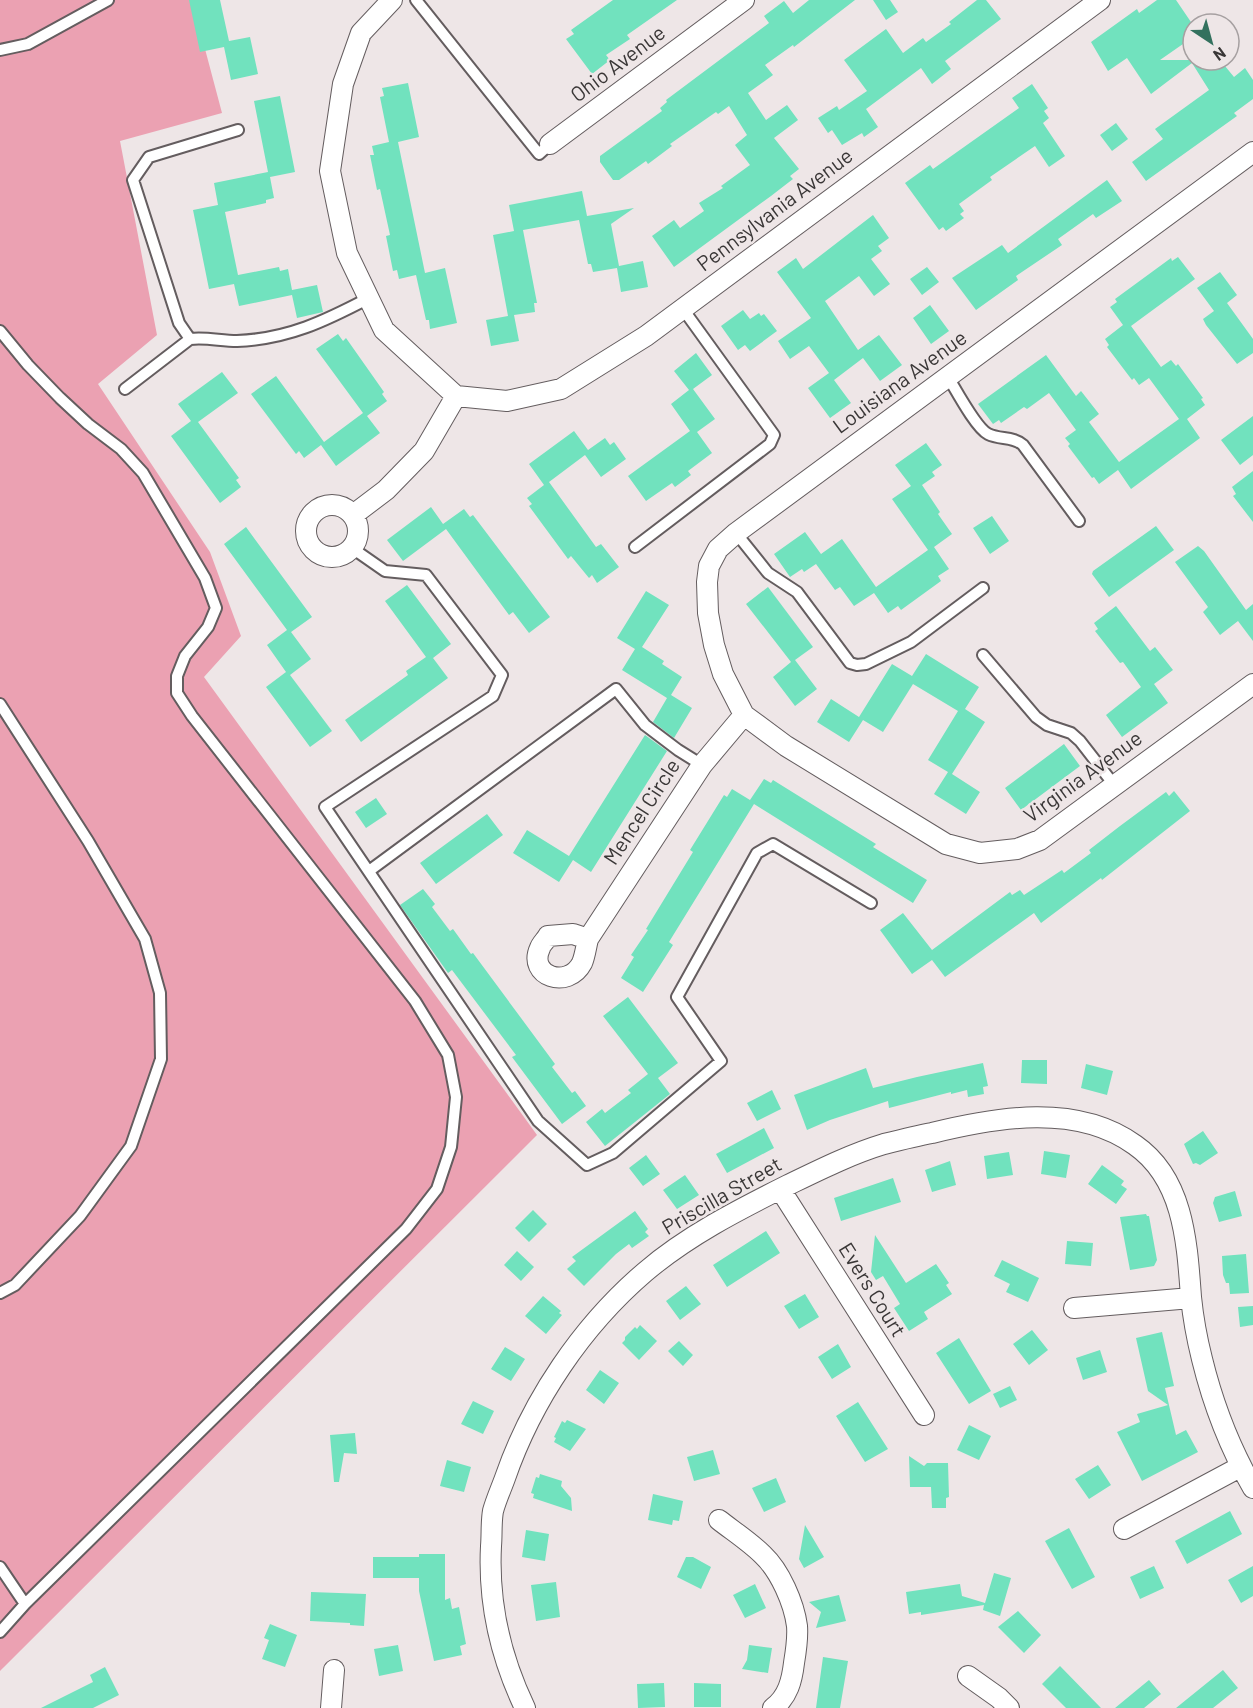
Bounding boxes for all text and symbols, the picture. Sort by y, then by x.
north arrow [1181,12,1241,72]
street label: Ohio Avenue [565,19,669,107]
text: N [1210,44,1230,65]
street label: Pennsylvania Avenue [691,142,857,276]
street label: Louisiana Avenue [827,324,971,438]
street label: Virginia Avenue [1018,725,1146,827]
street label: Mencel Circle [597,754,684,869]
street label: Priscilla Street [657,1150,785,1239]
street label: Evers Court [834,1237,912,1341]

